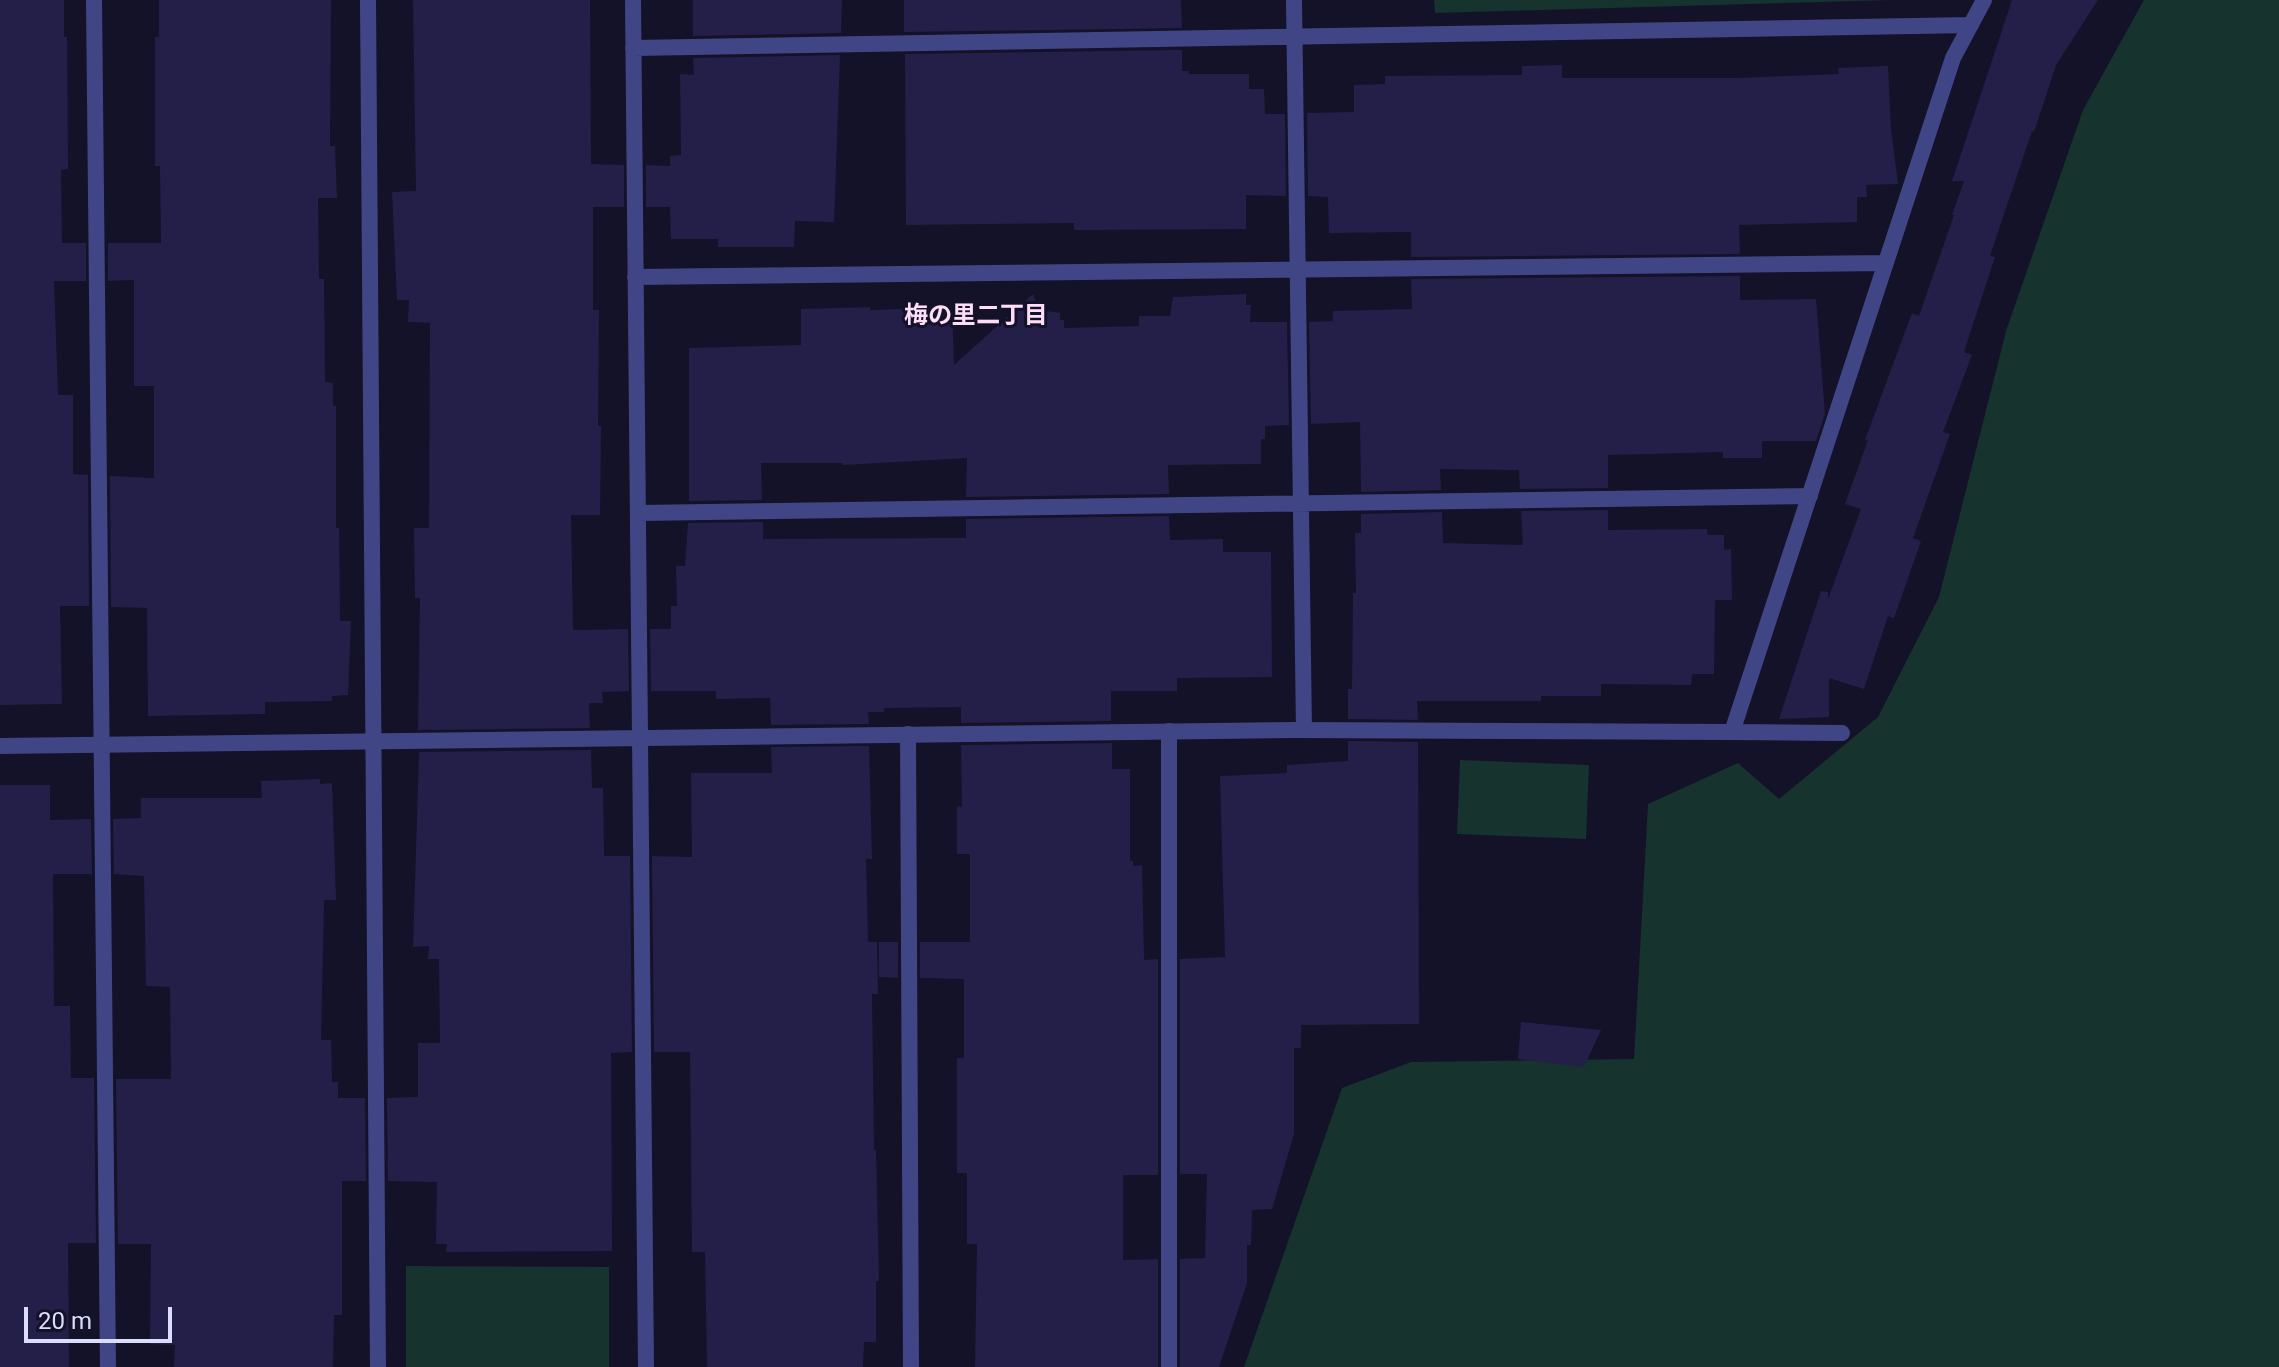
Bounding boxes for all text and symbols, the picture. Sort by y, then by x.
district label: 梅の里二丁目 [904,303,1048,331]
scale bar [28,1291,176,1341]
text: 20 m [38,1307,92,1335]

